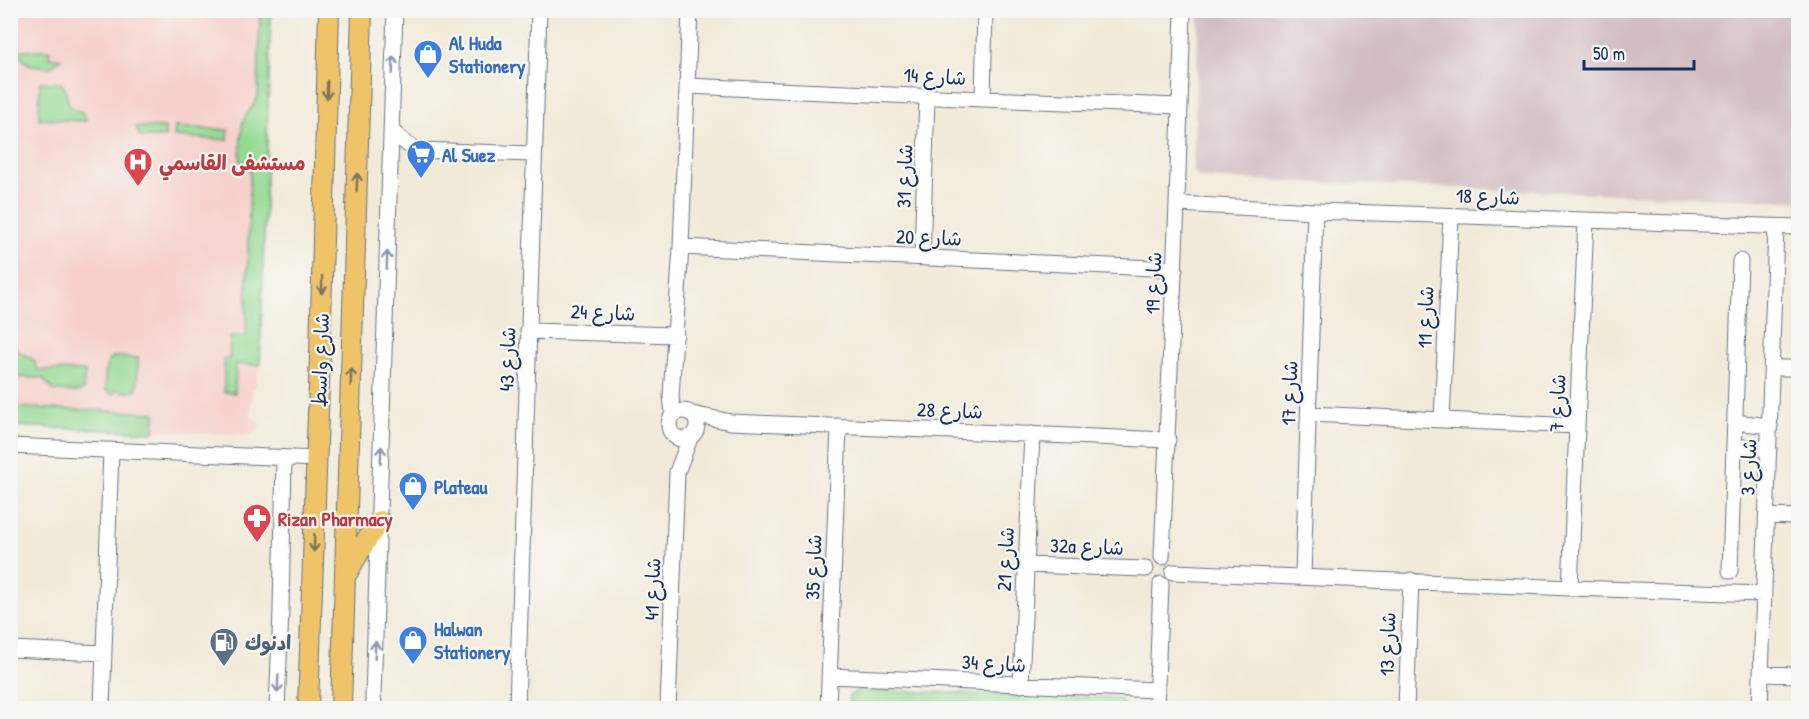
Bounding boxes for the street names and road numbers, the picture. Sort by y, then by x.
street label: شارع 14 [903,61,967,92]
street label: شارع 31 [889,143,920,209]
street label: شارع 18 [1456,181,1520,212]
street label: شارع 20 [895,222,963,253]
street label: شارع 19 [1138,251,1169,315]
street label: شارع 11 [1410,285,1441,349]
street label: شارع 24 [570,297,636,328]
street label: شارع واسط [305,312,336,408]
street label: شارع 43 [492,326,523,392]
street label: شارع 17 [1274,360,1305,426]
street label: شارع 7 [1542,374,1572,432]
street label: شارع 28 [917,395,983,426]
street label: شارع 3 [1734,438,1763,496]
street label: شارع 21 [990,526,1021,592]
street label: 32a شارع [1049,531,1124,562]
street label: شارع 35 [798,534,829,600]
street label: شارع 41 [637,557,668,621]
street label: شارع 13 [1372,611,1403,677]
street label: شارع 34 [961,648,1027,679]

